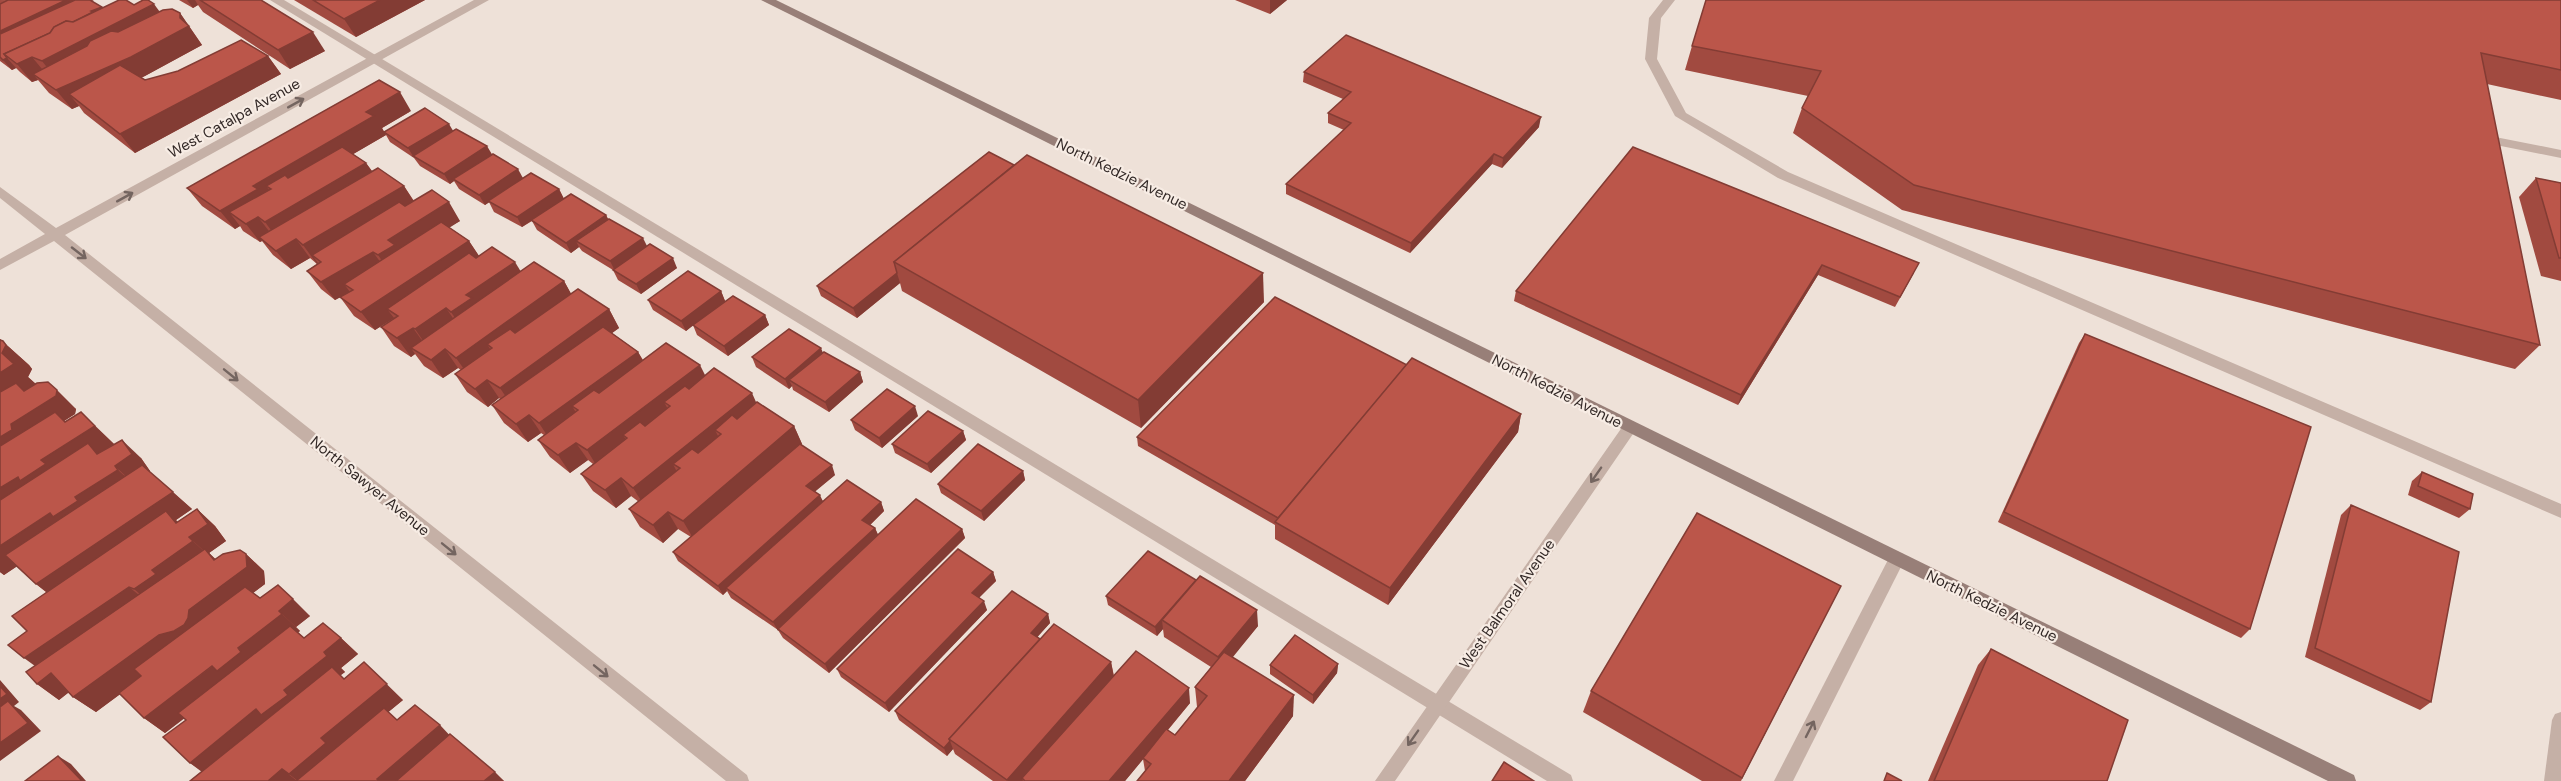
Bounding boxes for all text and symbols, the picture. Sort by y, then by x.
street label: West Catalpa Avenue [164,73,304,163]
one-way arrow [287,97,304,109]
street label: North Kedzie Avenue [1053,134,1191,214]
one-way arrow [116,191,133,203]
one-way arrow [70,247,86,260]
street label: North Kedzie Avenue [1489,350,1625,432]
one-way arrow [223,368,239,381]
street label: North Sawyer Avenue [306,432,434,540]
one-way arrow [1590,466,1602,482]
street label: West Balmoral Avenue [1455,535,1559,673]
one-way arrow [441,542,457,555]
street label: North Kedzie Avenue [1923,566,2061,646]
one-way arrow [593,664,609,677]
one-way arrow [1804,721,1816,738]
one-way arrow [1407,730,1419,746]

